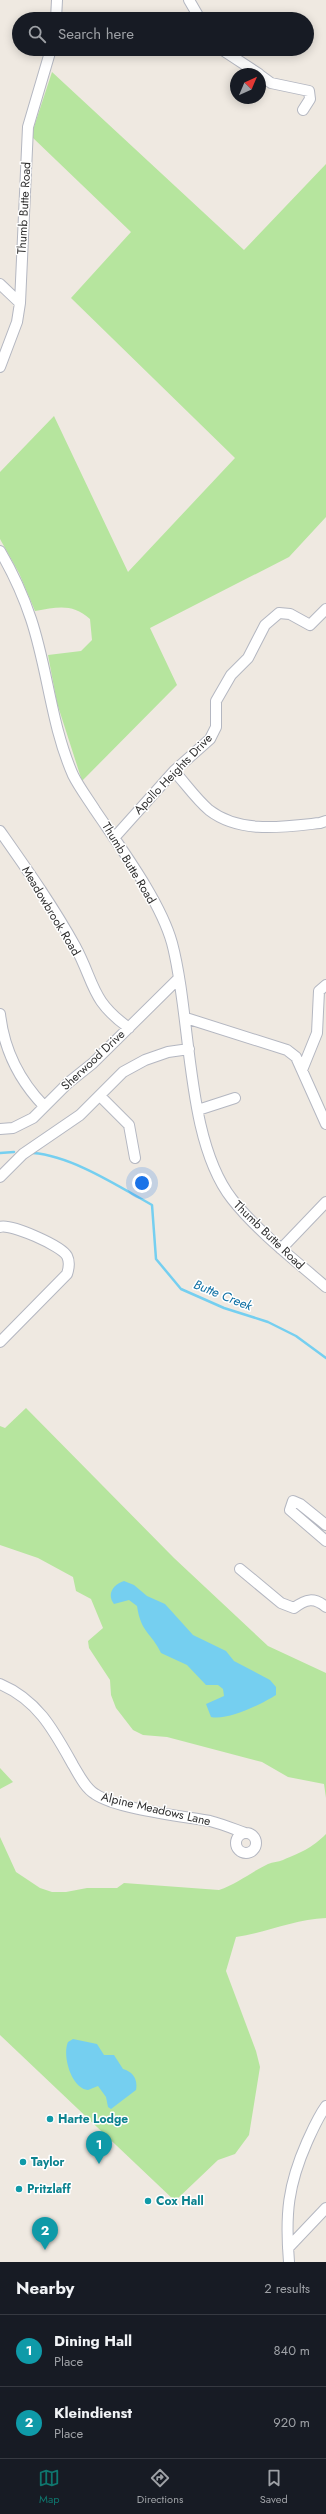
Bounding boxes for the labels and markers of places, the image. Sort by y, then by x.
place label: Harte Lodge [58,2110,128,2128]
marker: Harte Lodge [45,2114,55,2124]
pin: 1 [86,2131,112,2164]
place label: Taylor [31,2153,65,2171]
marker: Taylor [18,2157,28,2167]
place label: Pritzlaff [27,2180,71,2198]
marker: Pritzlaff [14,2184,24,2194]
place label: Cox Hall [156,2192,204,2210]
marker: Cox Hall [143,2196,153,2206]
pin: 2 [32,2217,58,2250]

